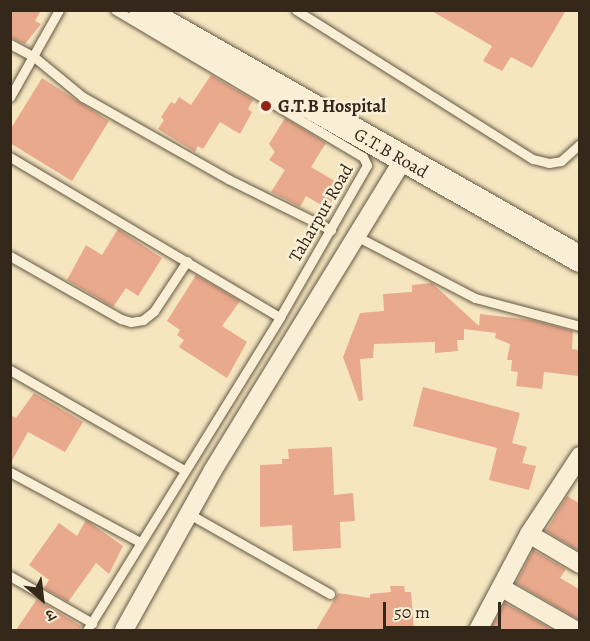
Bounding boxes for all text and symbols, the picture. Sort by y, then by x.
place label: G.T.B Hospital [278,95,386,117]
marker: G.T.B Hospital [259,99,273,113]
street label: G.T.B Road [350,123,432,183]
street label: Taharpur Road [284,160,358,266]
north arrow [12,569,72,629]
scale bar [386,590,504,628]
text: 50 m [394,600,430,624]
text: उ [42,603,59,627]

